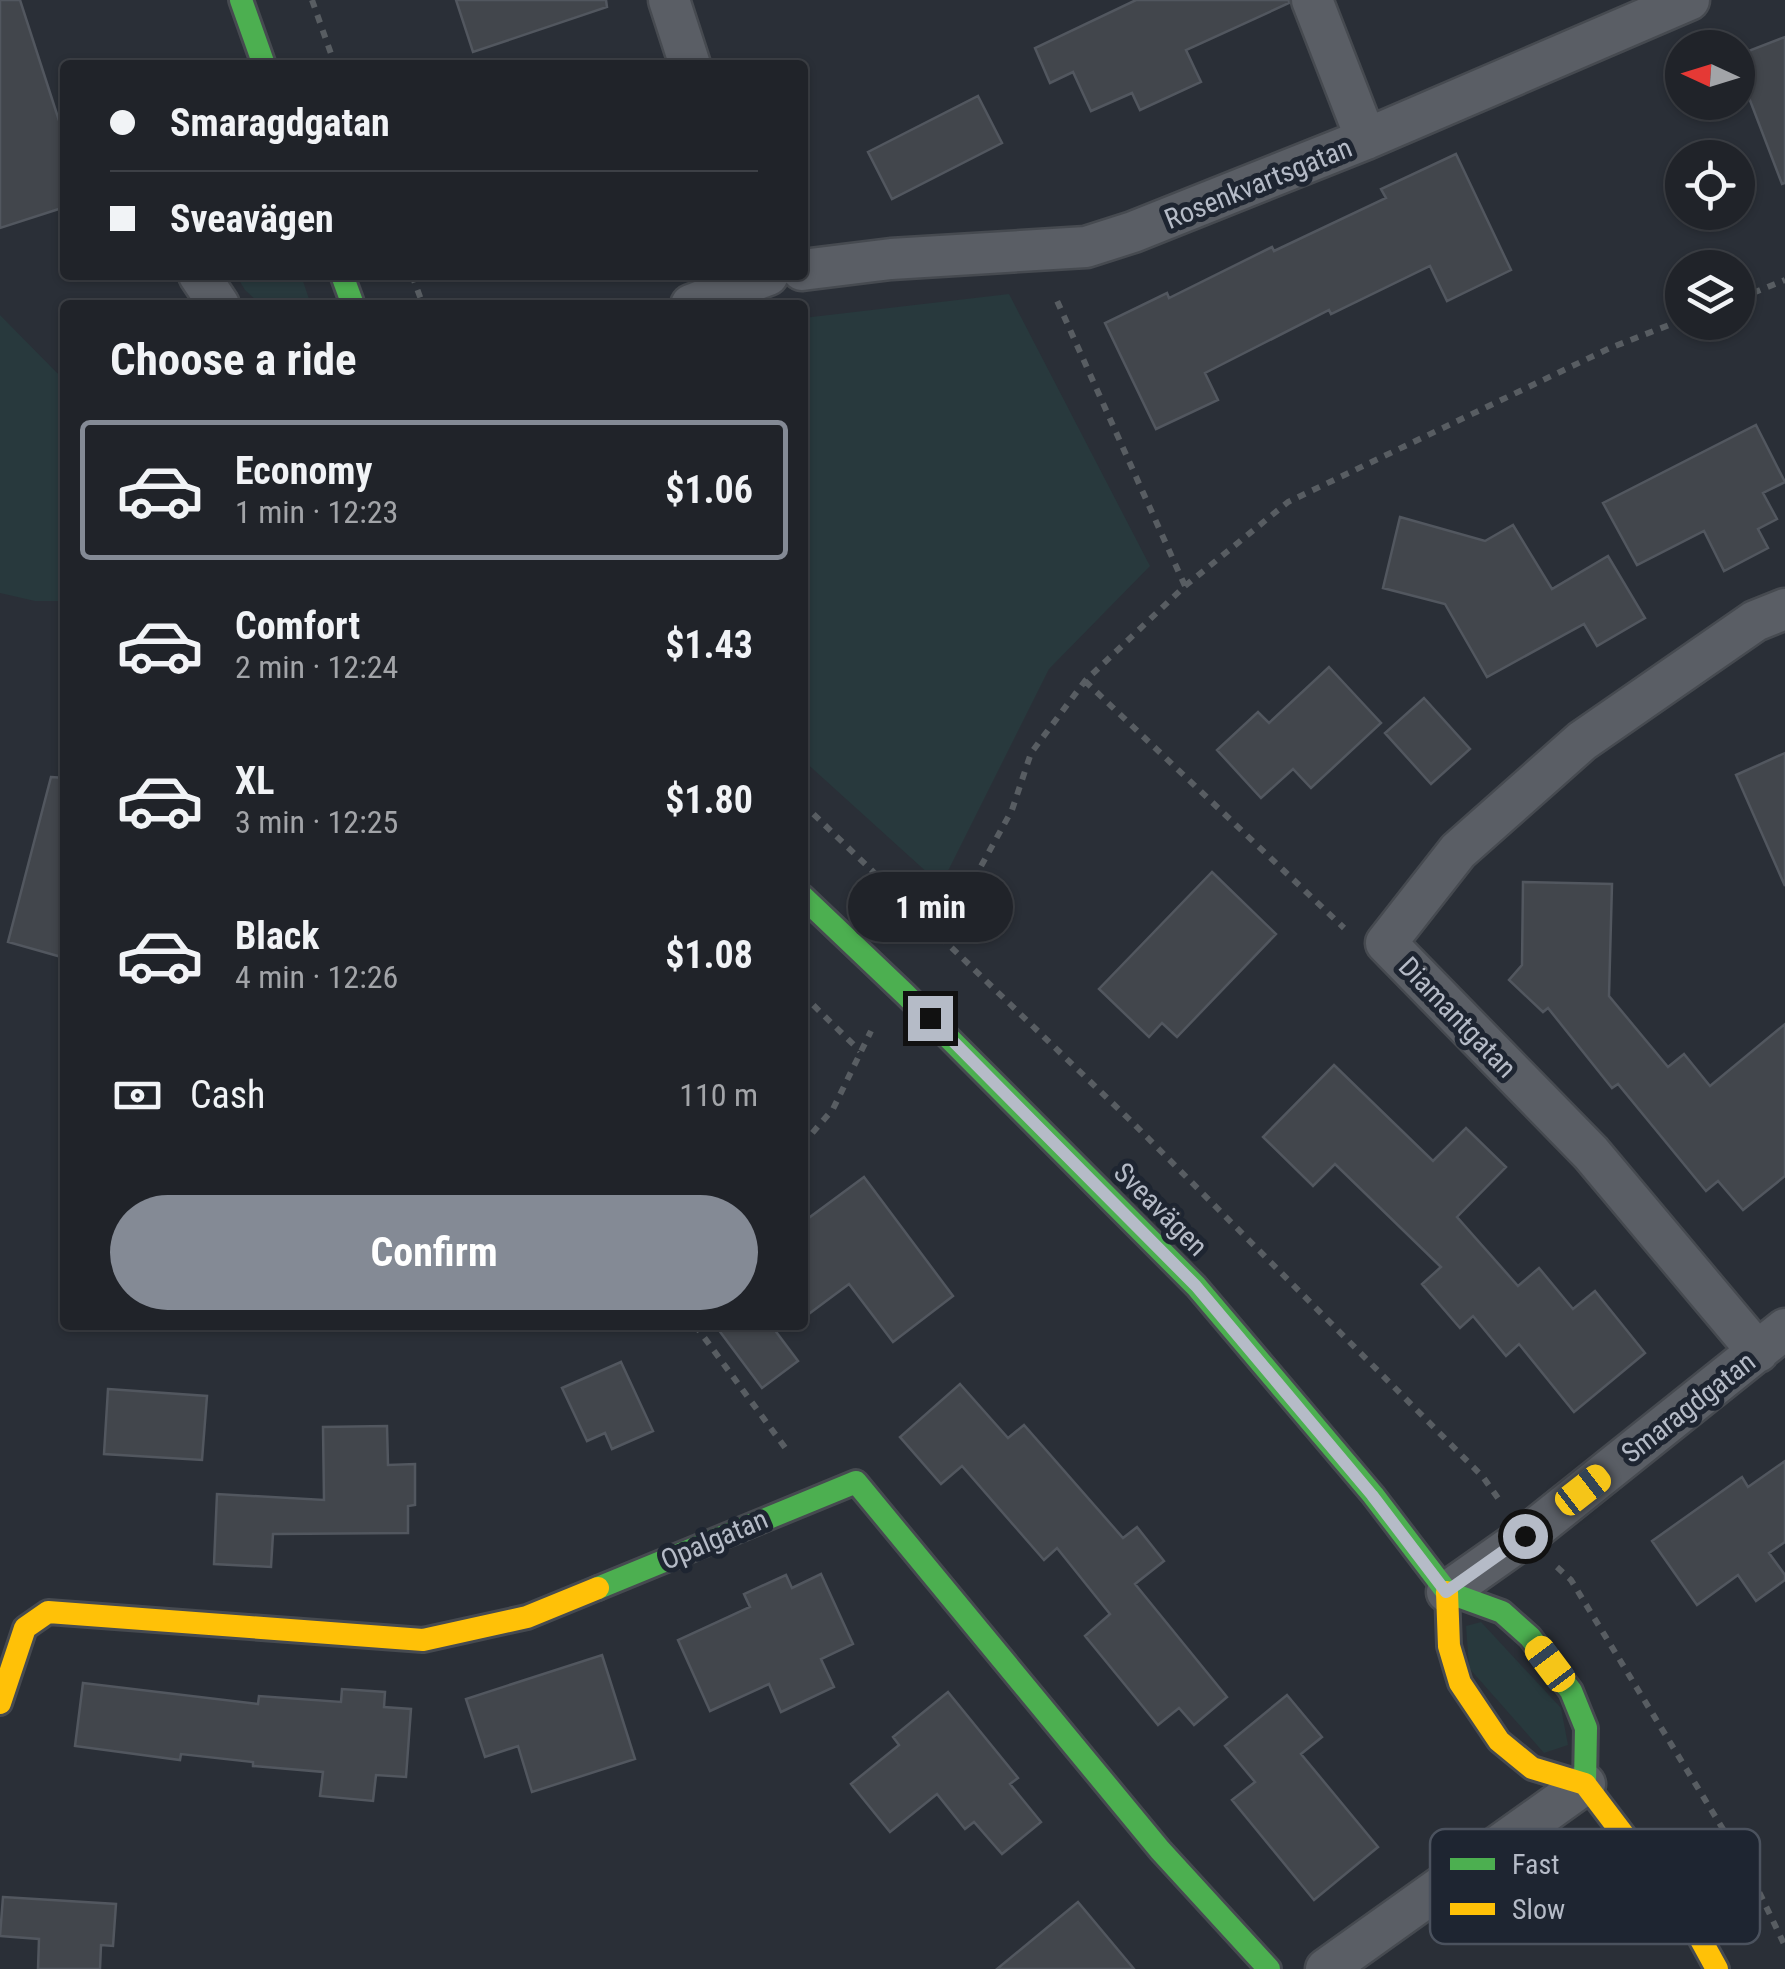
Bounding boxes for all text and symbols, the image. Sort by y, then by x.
north arrow [1665,30,1755,120]
map controls [1665,30,1755,340]
text: Smaragdgatan [170,101,390,145]
street label: Rosenkvartsgatan [1160,131,1357,236]
button: locate [1665,140,1755,230]
text: Sveavägen [170,197,334,241]
button: layers [1665,250,1755,340]
text: Choose a ride [110,333,357,386]
icon: car [115,445,205,535]
text: Economy [235,449,372,493]
text: $1.06 [665,468,753,512]
text: 1 min · 12:23 [235,493,398,531]
icon: car [115,600,205,690]
text: Comfort [235,604,360,648]
text: $1.43 [665,623,753,667]
text: 2 min · 12:24 [235,648,398,686]
icon: car [115,755,205,845]
text: XL [235,759,274,803]
text: $1.80 [665,778,753,822]
text: 3 min · 12:25 [235,803,398,841]
callout: 1 min [848,873,1012,943]
text: 1 min [895,888,966,926]
icon: car [115,910,205,1000]
text: Black [235,914,319,958]
text: $1.08 [665,933,753,977]
street label: Diamantgatan [1392,950,1523,1084]
text: 4 min · 12:26 [235,958,398,996]
route end [908,996,953,1041]
icon: cash [110,1068,165,1123]
text: Cash [190,1073,265,1117]
text: 110 m [679,1076,758,1114]
street label: Sveavägen [1107,1156,1214,1263]
button: Confirm [110,1195,758,1310]
street label: Smaragdgatan [1615,1345,1762,1470]
car [1550,1460,1616,1520]
street label: Opalgatan [656,1502,773,1577]
route start [1503,1514,1548,1559]
car [1520,1631,1580,1697]
legend [1430,1829,1760,1944]
text: Fast [1512,1848,1559,1881]
text: Slow [1512,1893,1565,1926]

